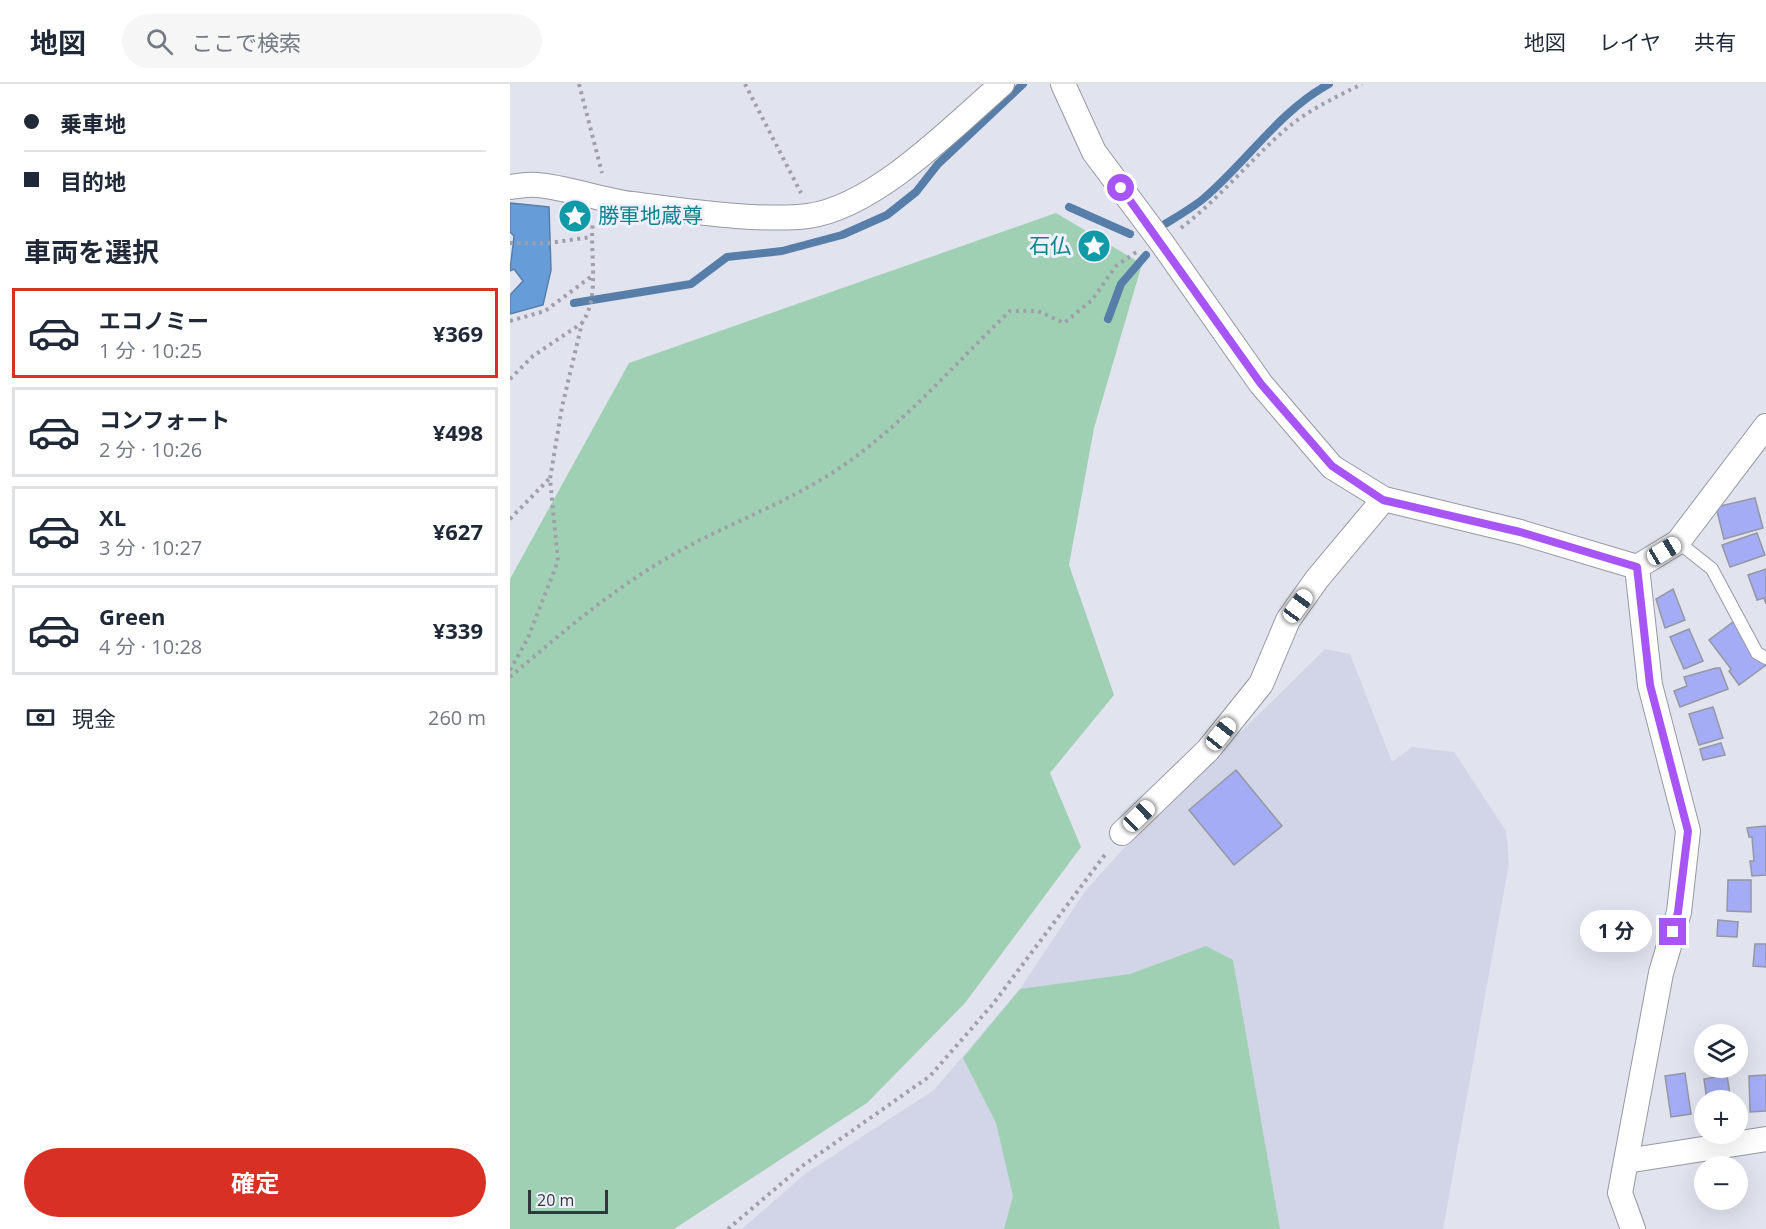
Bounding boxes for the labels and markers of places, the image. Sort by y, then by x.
place icon: 勝軍地蔵尊 [557,198,593,234]
place label: 勝軍地蔵尊 [598,201,703,229]
place icon: 石仏 [1076,228,1112,264]
place label: 石仏 [1029,231,1071,259]

